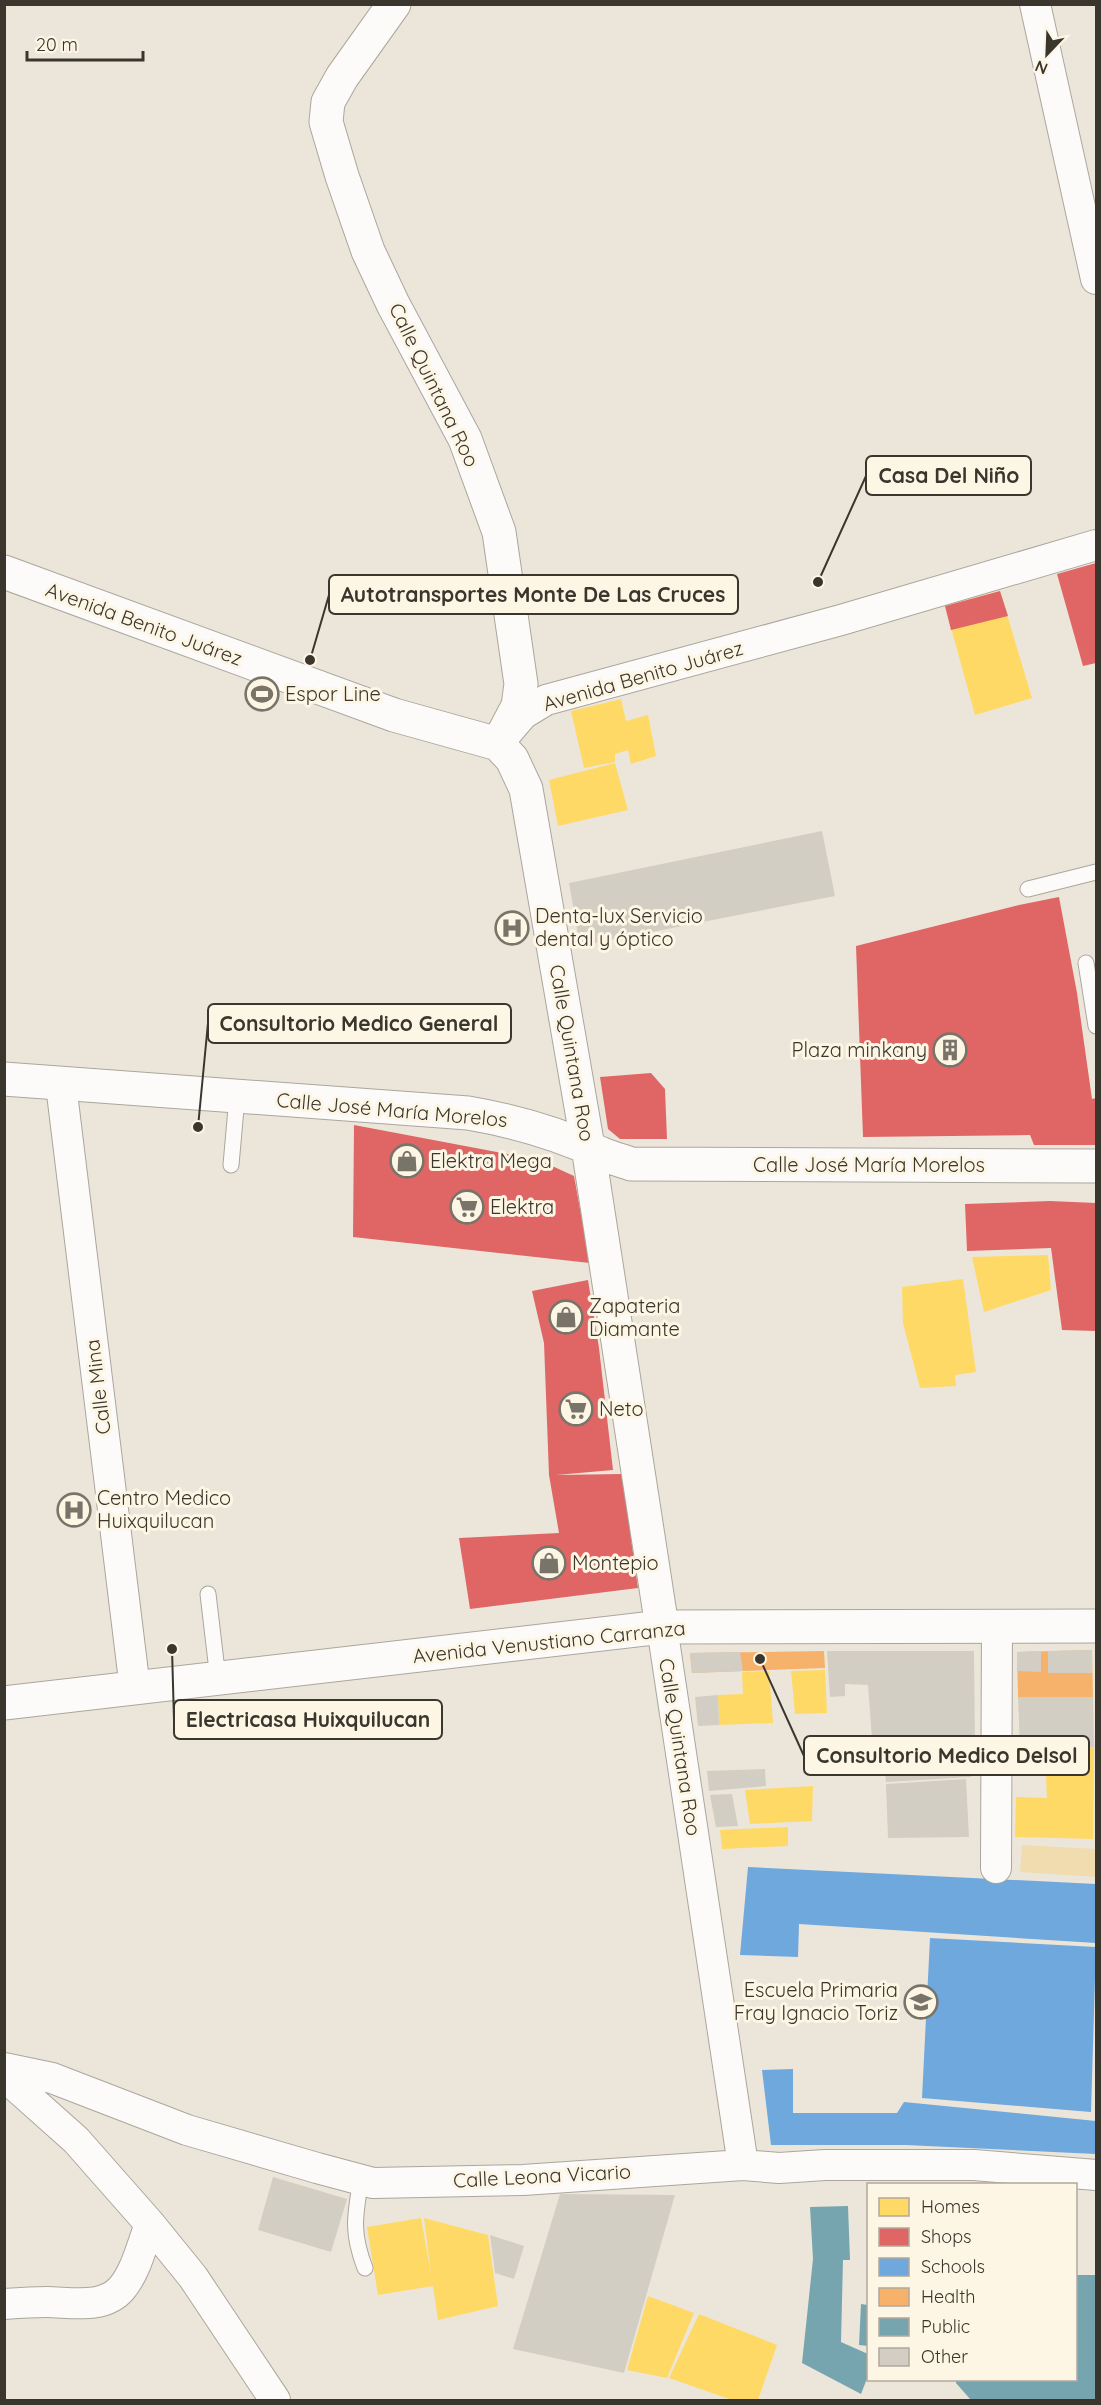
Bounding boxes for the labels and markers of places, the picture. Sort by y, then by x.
callout: Casa Del Niño [866,456,1031,495]
callout: Autotransportes Monte De Las Cruces [329,575,738,614]
sports icon: Espor Line [244,676,280,712]
place label: Espor Line [285,681,381,706]
place label: Denta-lux Servicio dental y óptico [535,903,703,951]
hospital icon: Denta-lux Servicio dental y óptico [494,910,530,946]
callout: Consultorio Medico General [208,1004,511,1043]
building icon: Plaza minkany [932,1032,968,1068]
place label: Plaza minkany [792,1037,927,1062]
shop icon: Elektra Mega [389,1143,425,1179]
place label: Elektra Mega [430,1148,552,1173]
supermarket icon: Elektra [449,1189,485,1225]
place label: Elektra [490,1194,554,1219]
place label: Zapateria Diamante [589,1293,680,1341]
shop icon: Zapateria Diamante [548,1299,584,1335]
supermarket icon: Neto [558,1391,594,1427]
place label: Neto [599,1396,644,1421]
place label: Centro Medico Huixquilucan [97,1485,231,1533]
hospital icon: Centro Medico Huixquilucan [56,1492,92,1528]
shop icon: Montepio [531,1545,567,1581]
place label: Montepio [572,1550,659,1575]
callout: Electricasa Huixquilucan [174,1700,442,1739]
callout: Consultorio Medico Delsol [804,1736,1089,1775]
place label: Escuela Primaria Fray Ignacio Toriz [734,1977,898,2025]
school or university icon: Escuela Primaria Fray Ignacio Toriz [903,1984,939,2020]

